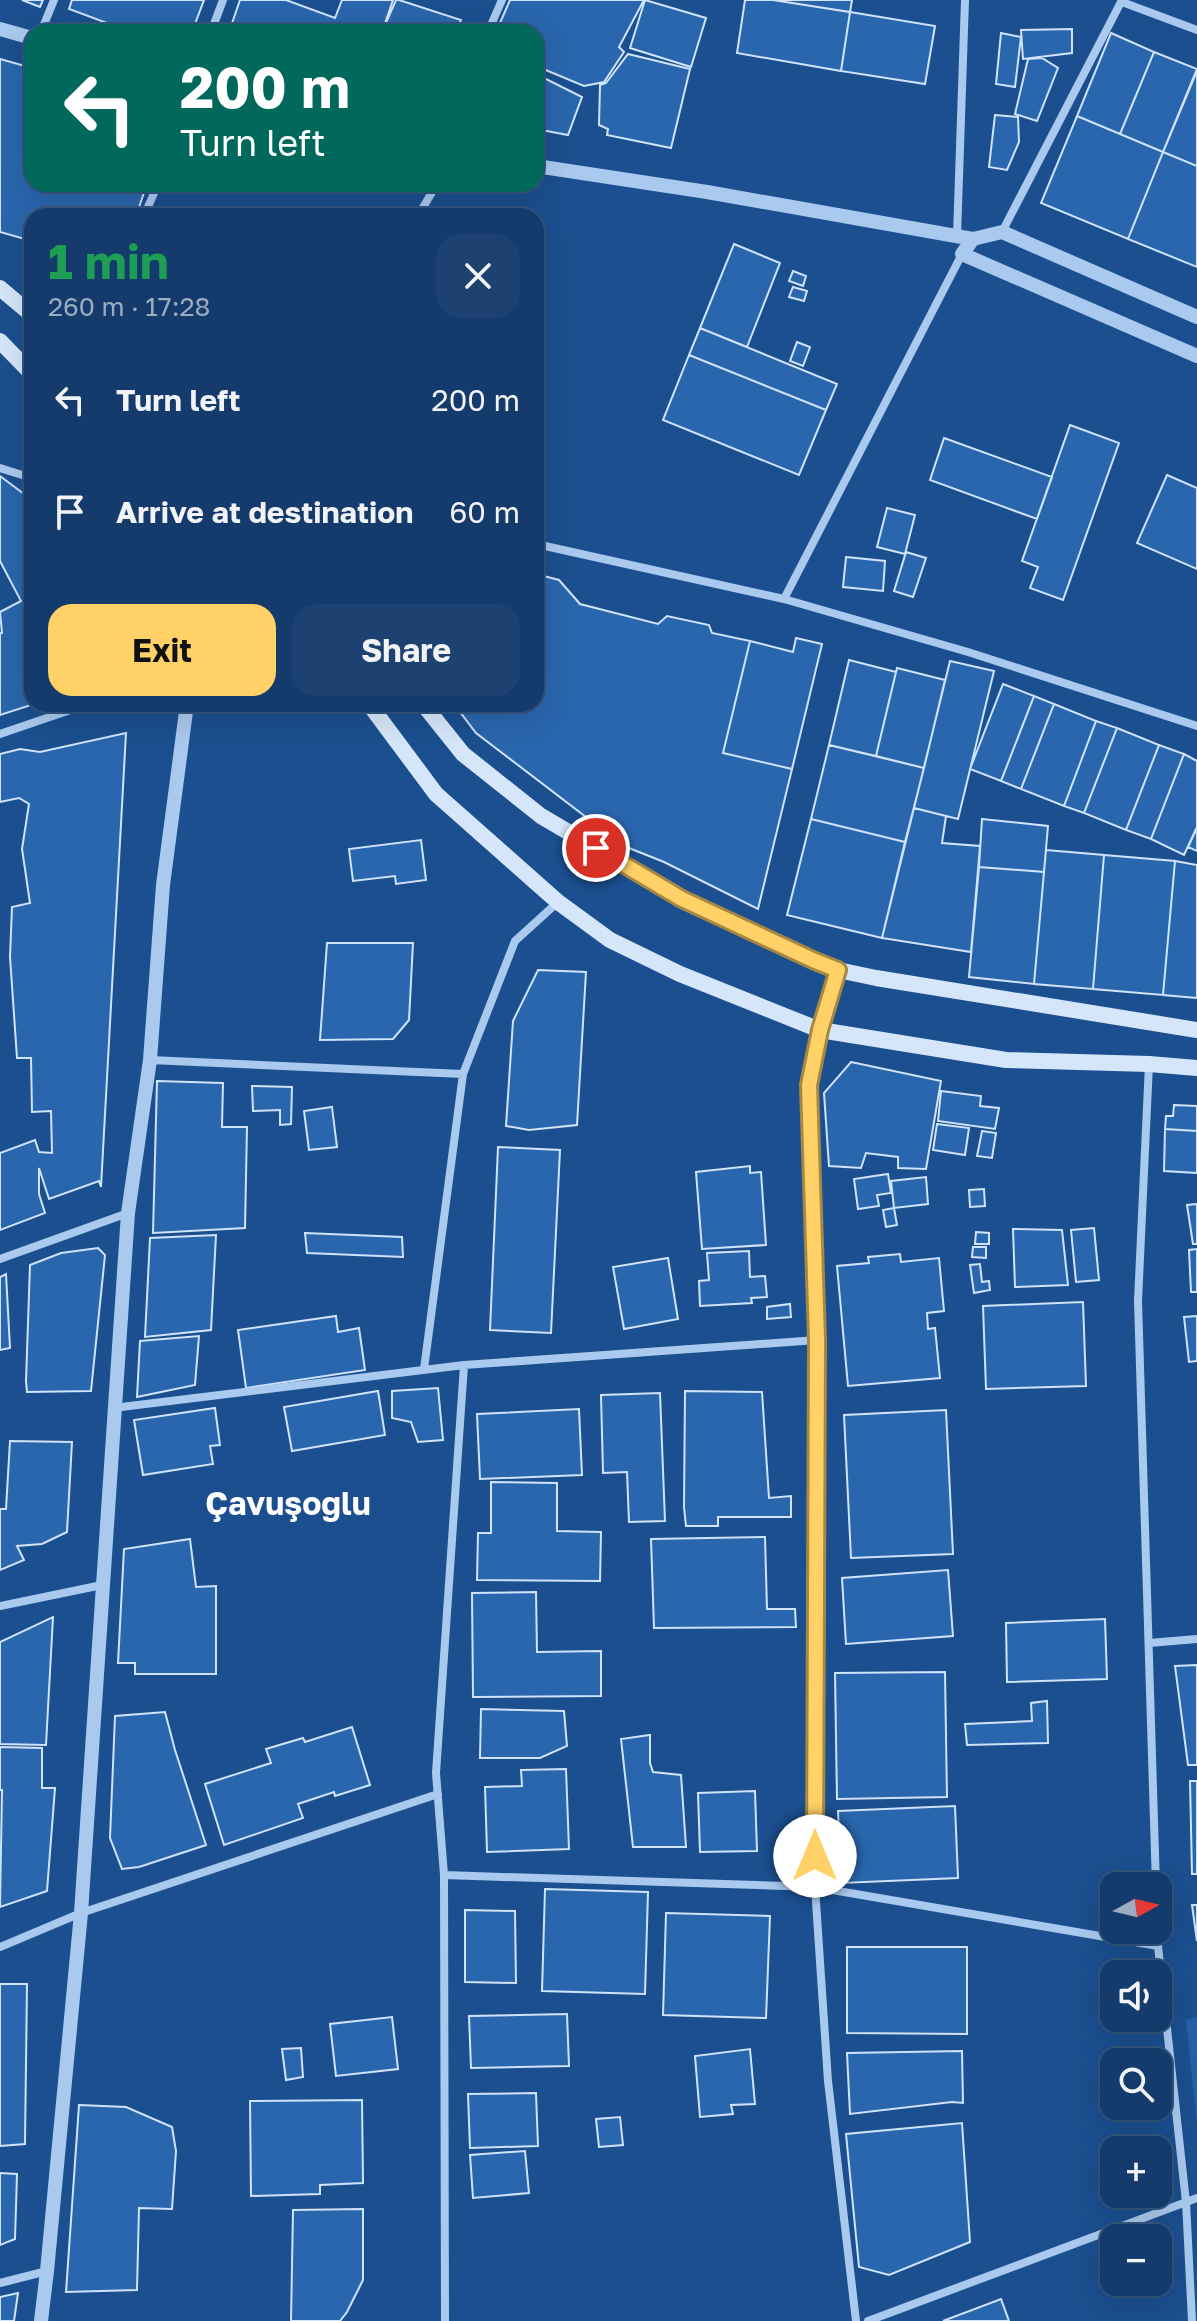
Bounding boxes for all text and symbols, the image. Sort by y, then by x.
text: 200 m [180,53,350,120]
icon: left [48,56,152,160]
text: Turn left [180,121,326,164]
text: 1 min [48,232,169,290]
button: close [436,234,520,318]
text: 260 m · 17:28 [48,291,210,322]
icon: left [48,378,92,422]
text: Turn left [116,382,241,418]
text: 200 m [431,382,520,418]
icon: arrive [48,490,92,534]
text: Arrive at destination [116,494,413,530]
text: 60 m [449,494,520,530]
button: Exit [48,604,276,696]
button: Share [292,604,520,696]
pin [562,814,630,882]
icon: arrive [574,826,618,870]
district label: Çavuşoğlu [205,1484,371,1522]
position arrow [773,1814,857,1898]
north arrow [1100,1872,1172,1944]
map controls [1100,1872,1172,2296]
button: sound [1100,1960,1172,2032]
button: search [1100,2048,1172,2120]
button: + [1100,2136,1172,2208]
button: − [1100,2224,1172,2296]

